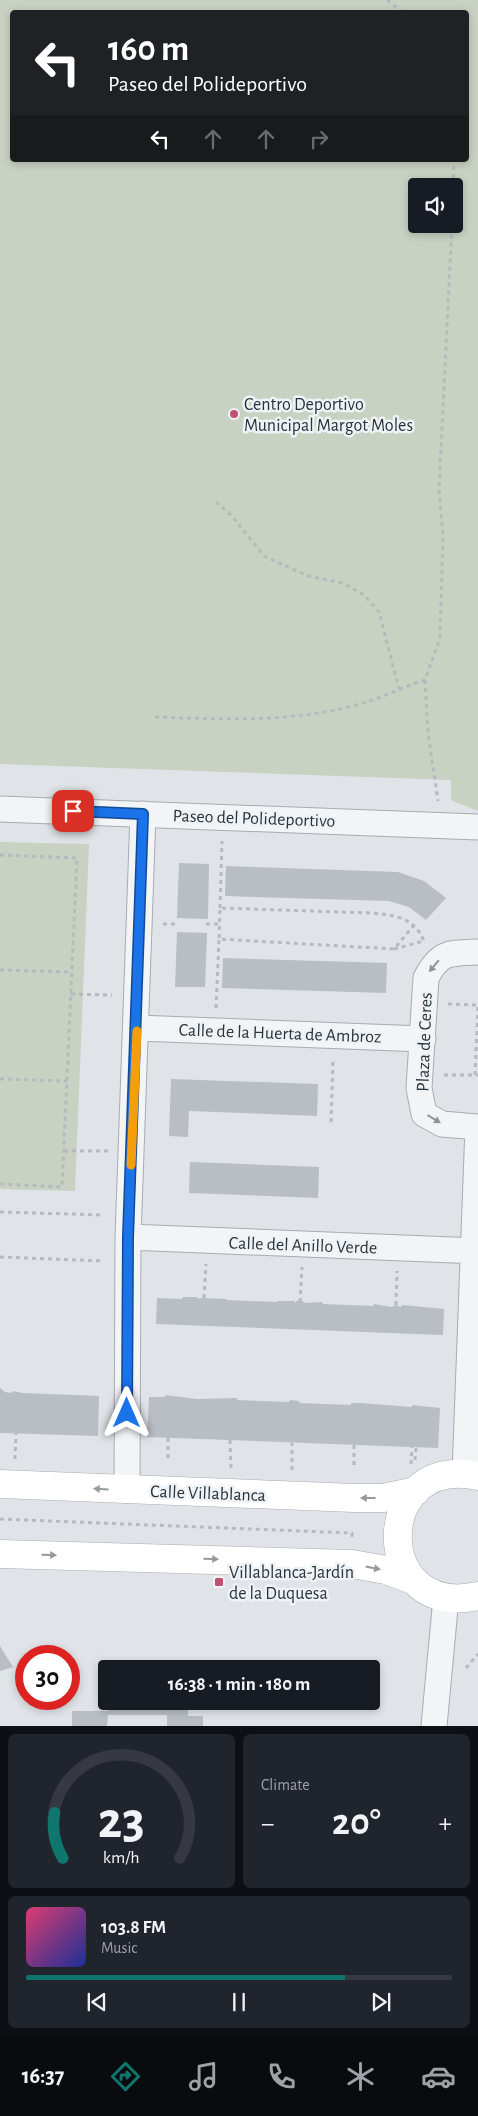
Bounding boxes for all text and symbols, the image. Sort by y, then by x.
icon: left [25,30,90,95]
text: 160 m [108,32,189,67]
text: Paseo del Polideportivo [108,73,307,95]
icon: left [146,125,174,153]
icon: ahead [199,125,227,153]
icon: ahead [252,125,280,153]
icon: right [305,125,333,153]
map controls [408,178,463,233]
button: sound [408,178,463,233]
place label: Centro Deportivo Municipal Margot Moles [244,396,413,435]
marker: Centro Deportivo Municipal Margot Moles [228,408,240,420]
pin [52,790,94,832]
icon: arrive [59,797,87,825]
street label: Paseo del Polideportivo [172,807,336,831]
one-way arrow [429,959,440,972]
street label: Plaza de Ceres [414,992,436,1092]
street label: Calle de la Huerta de Ambroz [178,1021,382,1047]
one-way arrow [427,1115,440,1124]
street label: Calle del Anillo Verde [228,1234,377,1258]
position arrow [100,1386,152,1438]
street label: Calle Villablanca [150,1483,266,1505]
one-way arrow [92,1484,108,1492]
one-way arrow [360,1494,376,1502]
one-way arrow [41,1551,57,1559]
one-way arrow [203,1555,219,1563]
place label: Villablanca-Jardín de la Duquesa [229,1564,354,1603]
one-way arrow [366,1564,382,1572]
marker: Villablanca-Jardín de la Duquesa [213,1576,225,1588]
speed limit sign: 30 [15,1645,80,1710]
text: 16:38 · 1 min · 180 m [168,1675,310,1694]
text: Climate [261,1777,310,1793]
text: 23 [98,1795,145,1847]
text: 20° [332,1804,381,1842]
text: − [261,1810,274,1838]
text: + [439,1810,452,1838]
text: km/h [103,1849,140,1867]
text: 103.8 FM [101,1918,166,1937]
text: Music [101,1940,137,1956]
icon: previous [83,1988,111,2016]
icon: pause [225,1988,253,2016]
icon: next [367,1988,395,2016]
icon: directions [108,2059,143,2094]
icon: music [186,2059,221,2094]
icon: phone [264,2059,299,2094]
icon: climate [343,2059,378,2094]
icon: car [421,2059,456,2094]
text: 16:37 [22,2065,64,2087]

